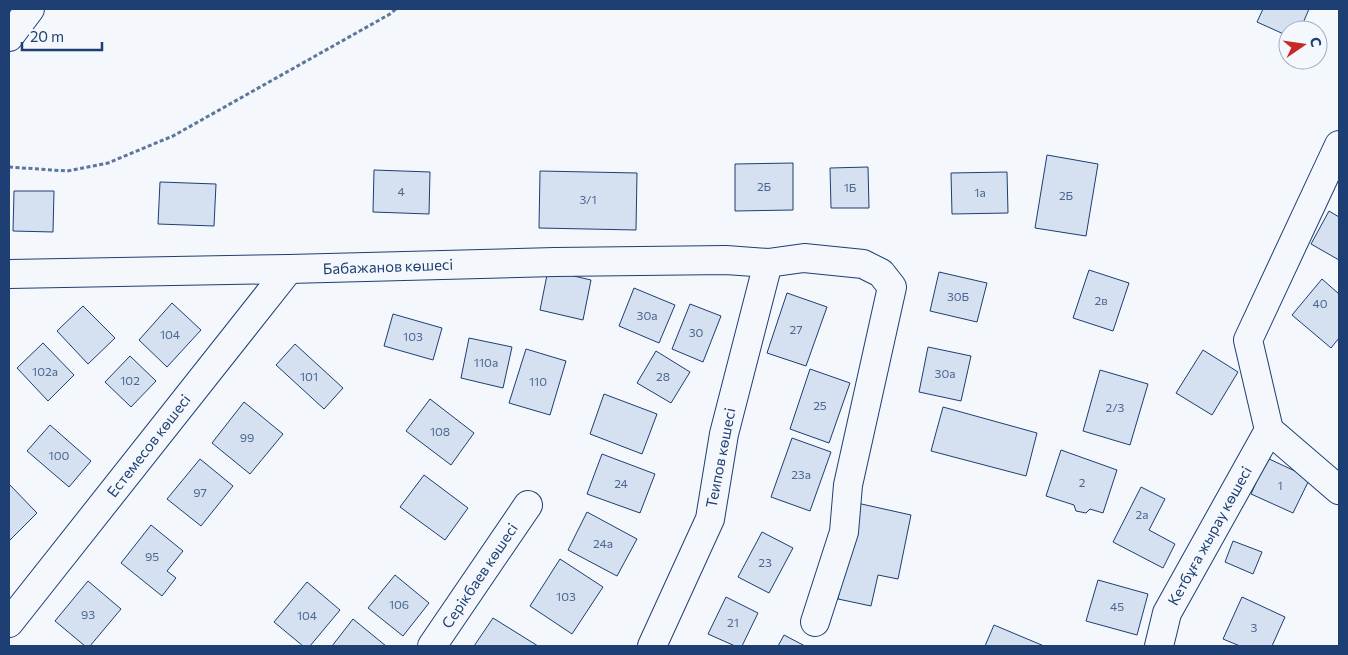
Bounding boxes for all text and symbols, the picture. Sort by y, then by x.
scale bar [22,20,102,52]
north arrow [1278,20,1328,70]
text: 20 m [30,27,64,45]
text: С [1307,35,1326,49]
house number: 2Б [757,179,772,193]
house number: 1Б [844,180,857,194]
house number: 4 [397,184,405,198]
house number: 1а [974,185,986,199]
house number: 2Б [1059,188,1074,202]
house number: 3/1 [579,192,597,206]
street label: Бабажанов көшесі [323,255,453,277]
house number: 30Б [947,289,970,303]
house number: 2в [1094,293,1108,307]
house number: 40 [1312,296,1328,310]
house number: 30а [637,308,657,322]
house number: 27 [790,322,802,336]
house number: 30 [689,325,704,339]
house number: 104 [160,327,180,341]
house number: 103 [403,329,423,343]
house number: 110а [474,355,498,369]
house number: 102а [32,364,58,378]
house number: 30а [935,366,955,380]
house number: 101 [300,369,318,383]
house number: 28 [656,369,670,383]
house number: 102 [120,373,140,387]
house number: 110 [529,374,547,388]
street label: Естемесов көшесі [103,391,194,500]
house number: 25 [813,398,827,412]
house number: 2/3 [1106,400,1125,414]
street label: Теипов көшесі [701,406,739,509]
house number: 108 [430,424,450,438]
house number: 99 [240,430,254,444]
house number: 100 [49,448,70,462]
street label: Кетбұға жырау көшесі [1163,463,1255,608]
house number: 23а [791,467,811,481]
house number: 2 [1079,475,1086,489]
house number: 24 [614,476,628,490]
house number: 1 [1277,478,1283,492]
house number: 97 [193,485,207,499]
house number: 2а [1136,507,1148,521]
street label: Серікбаев көшесі [437,520,521,631]
house number: 24а [593,536,613,550]
house number: 95 [145,549,159,563]
house number: 23 [758,555,772,569]
house number: 103 [556,589,576,603]
house number: 106 [389,597,409,611]
house number: 45 [1110,599,1124,613]
house number: 93 [81,607,95,621]
house number: 104 [297,608,317,622]
house number: 21 [727,615,739,629]
house number: 3 [1251,620,1258,634]

